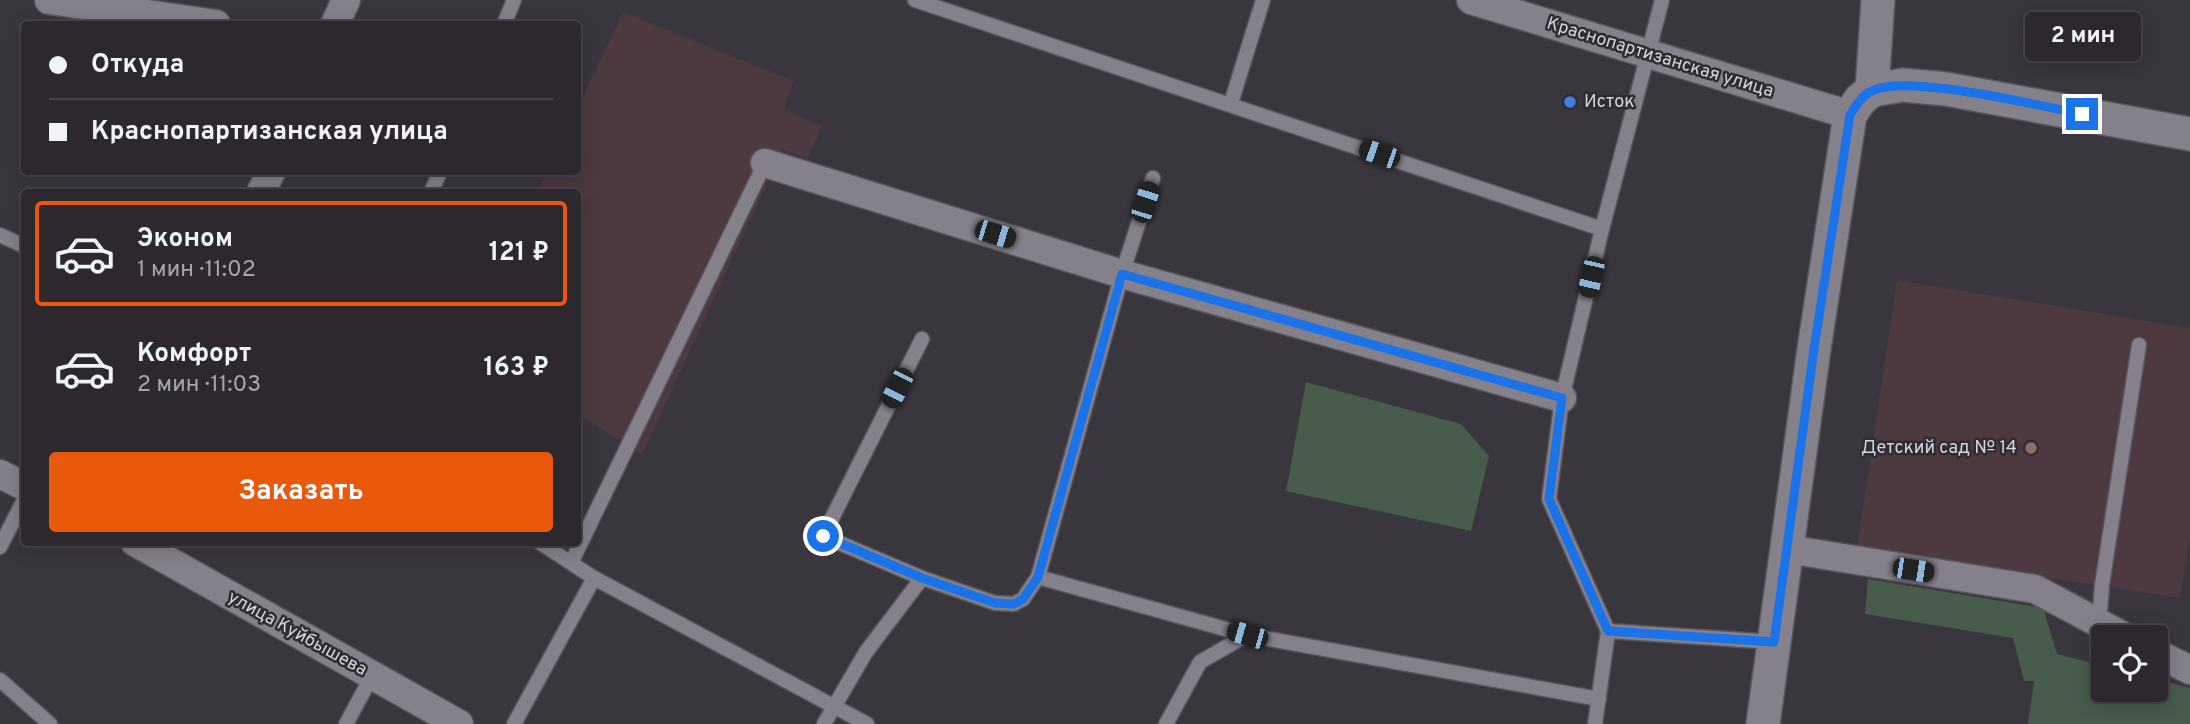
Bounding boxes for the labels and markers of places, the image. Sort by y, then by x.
place label: Исток [1584,91,1635,114]
marker: Исток [1562,94,1578,110]
place label: Детский сад № 14 [1861,437,2017,460]
marker: Детский сад № 14 [2023,440,2039,456]

